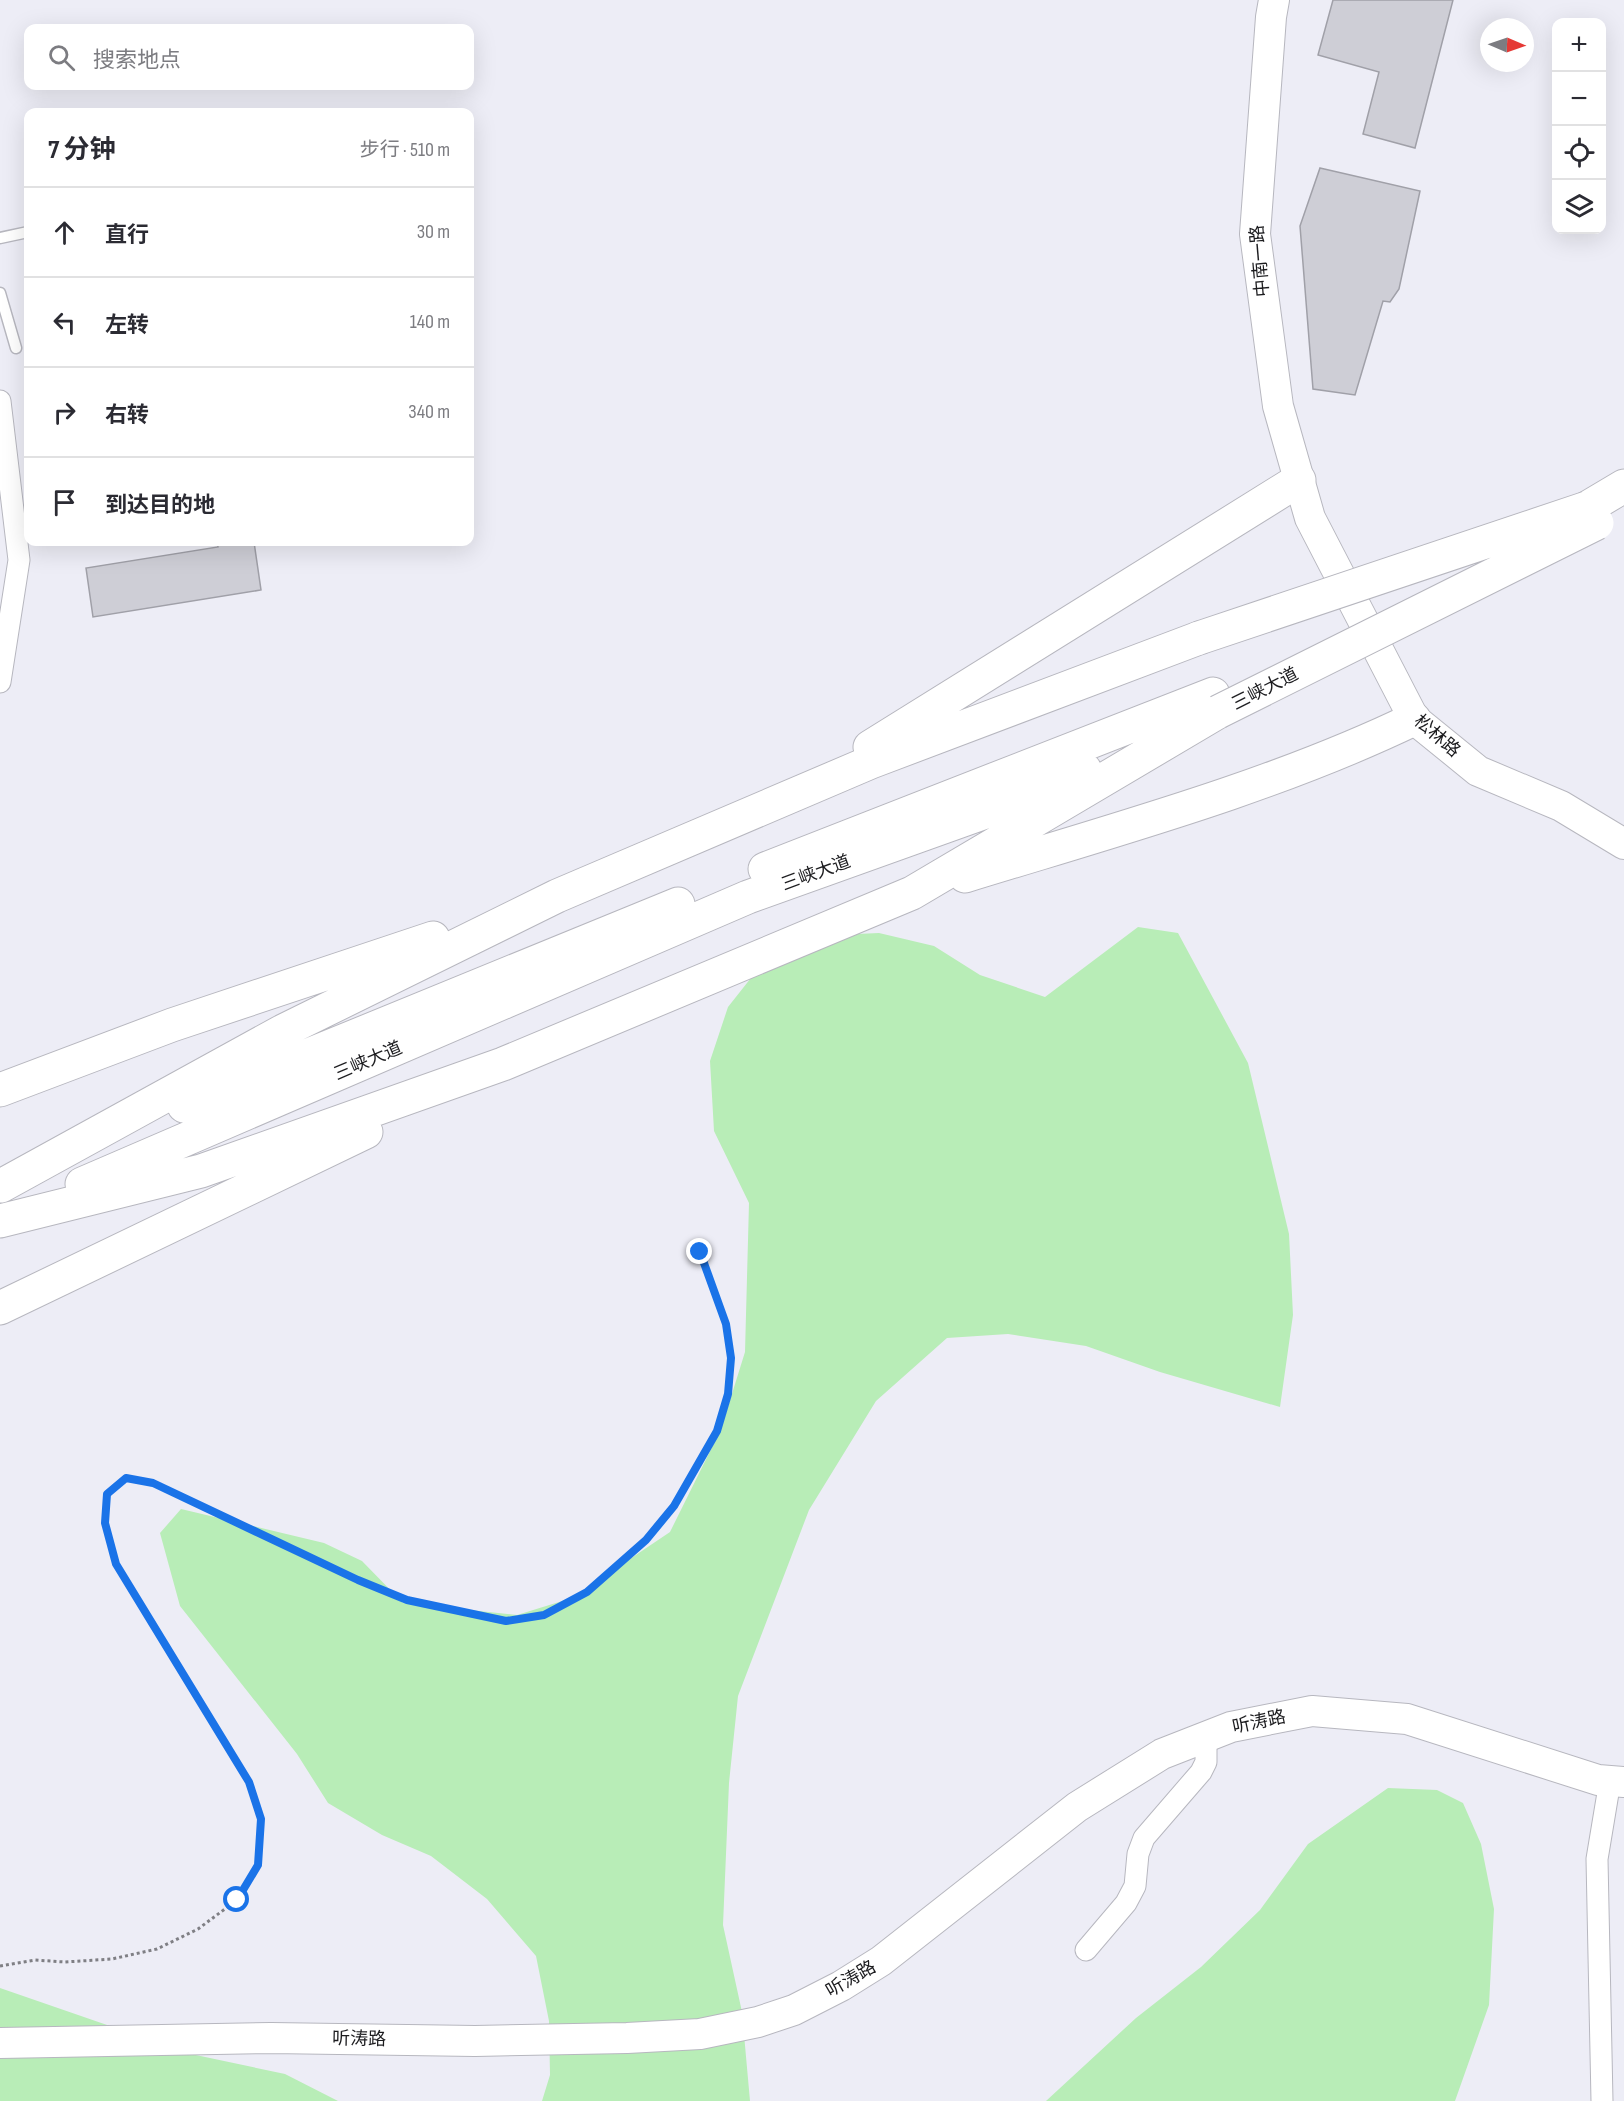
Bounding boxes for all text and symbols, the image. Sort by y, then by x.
north arrow [1480,18,1534,72]
map controls [1552,18,1606,234]
button: + [1552,18,1606,72]
search box [24,24,474,90]
icon: search [45,41,78,74]
text: 搜索地点 [93,47,181,74]
button: − [1552,72,1606,126]
button: locate [1552,126,1606,180]
text: 7 分钟 [48,135,115,166]
text: 步行 · 510 m [360,138,450,162]
button: layers [1552,180,1606,234]
icon: ahead [48,216,81,249]
text: 30 m [417,220,450,244]
text: 直行 [105,222,149,249]
street label: 中南一路 [1246,224,1274,298]
icon: left [48,306,81,339]
text: 140 m [410,310,450,334]
text: 左转 [105,312,149,339]
icon: right [48,396,81,429]
text: 340 m [408,400,450,424]
text: 右转 [105,402,149,429]
icon: arrive [48,486,81,519]
text: 到达目的地 [105,492,215,519]
street label: 三峡大道 [1228,663,1302,715]
street label: 松林路 [1410,710,1464,762]
street label: 三峡大道 [779,851,853,895]
street label: 三峡大道 [331,1037,405,1085]
route end [686,1238,712,1264]
street label: 听涛路 [1230,1706,1288,1738]
route start [223,1886,249,1912]
street label: 听涛路 [822,1956,880,2002]
street label: 听涛路 [332,2028,386,2050]

